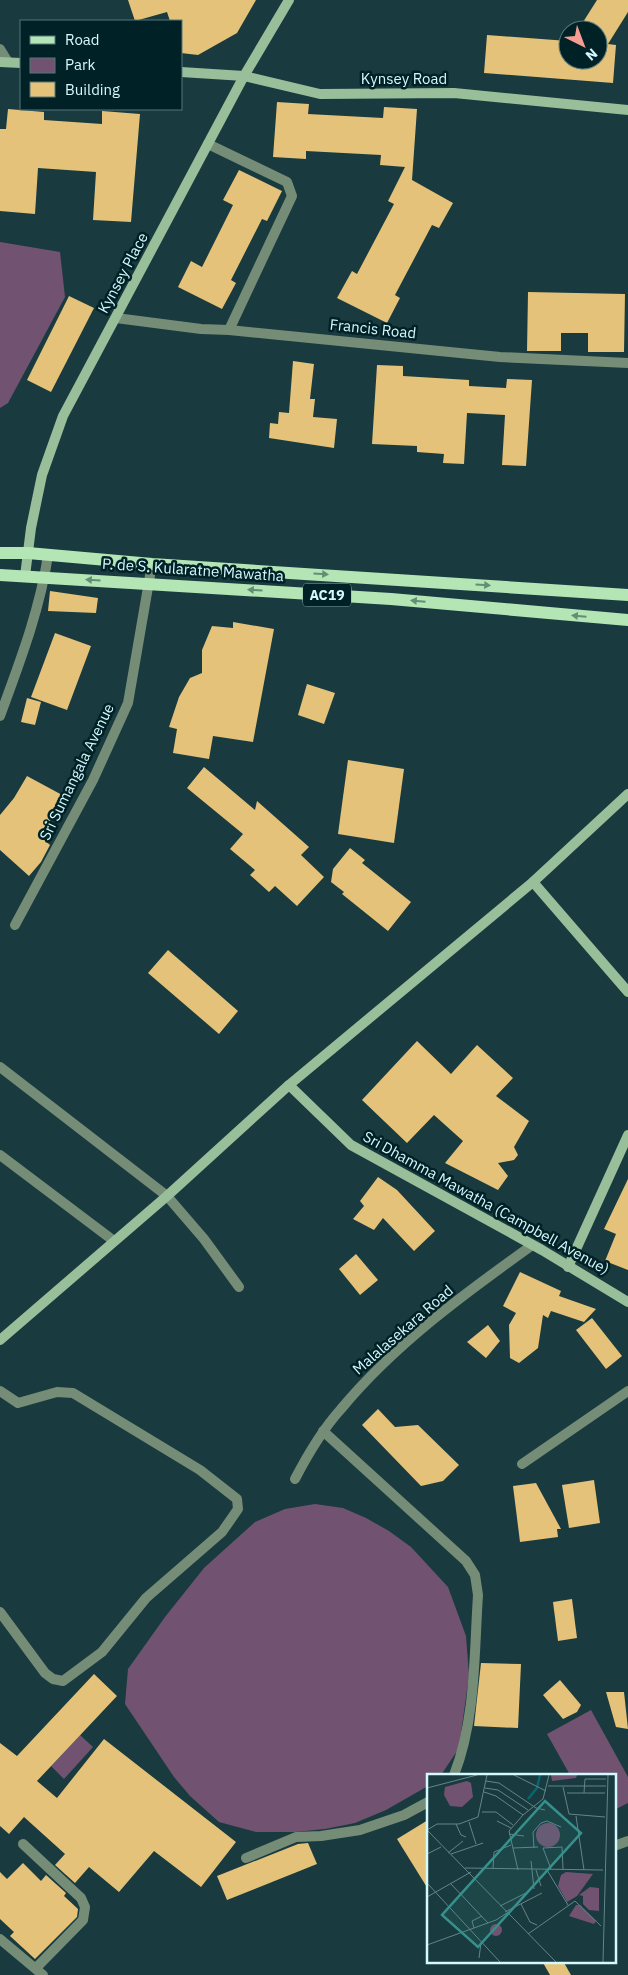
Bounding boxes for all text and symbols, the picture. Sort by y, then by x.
legend [20,20,182,110]
north arrow [558,20,608,70]
text: Road [65,30,100,49]
text: N [582,45,601,65]
text: Park [65,55,95,74]
street label: Kynsey Road [361,69,447,88]
text: Building [65,80,120,99]
street label: Kynsey Place [93,229,152,316]
street label: Francis Road [329,315,417,342]
street label: P. de S. Kularatne Mawatha [101,554,285,585]
one-way arrow [313,571,329,579]
one-way arrow [85,576,101,584]
one-way arrow [475,581,491,589]
road number: AC19 [303,584,351,606]
one-way arrow [247,586,263,594]
one-way arrow [409,597,425,605]
one-way arrow [571,611,587,619]
street label: Sri Sumangala Avenue [35,700,118,843]
street label: Sri Dhamma Mawatha (Campbell Avenue) [360,1127,613,1278]
street label: Malalasekara Road [348,1281,457,1379]
inset map [427,1774,616,1962]

